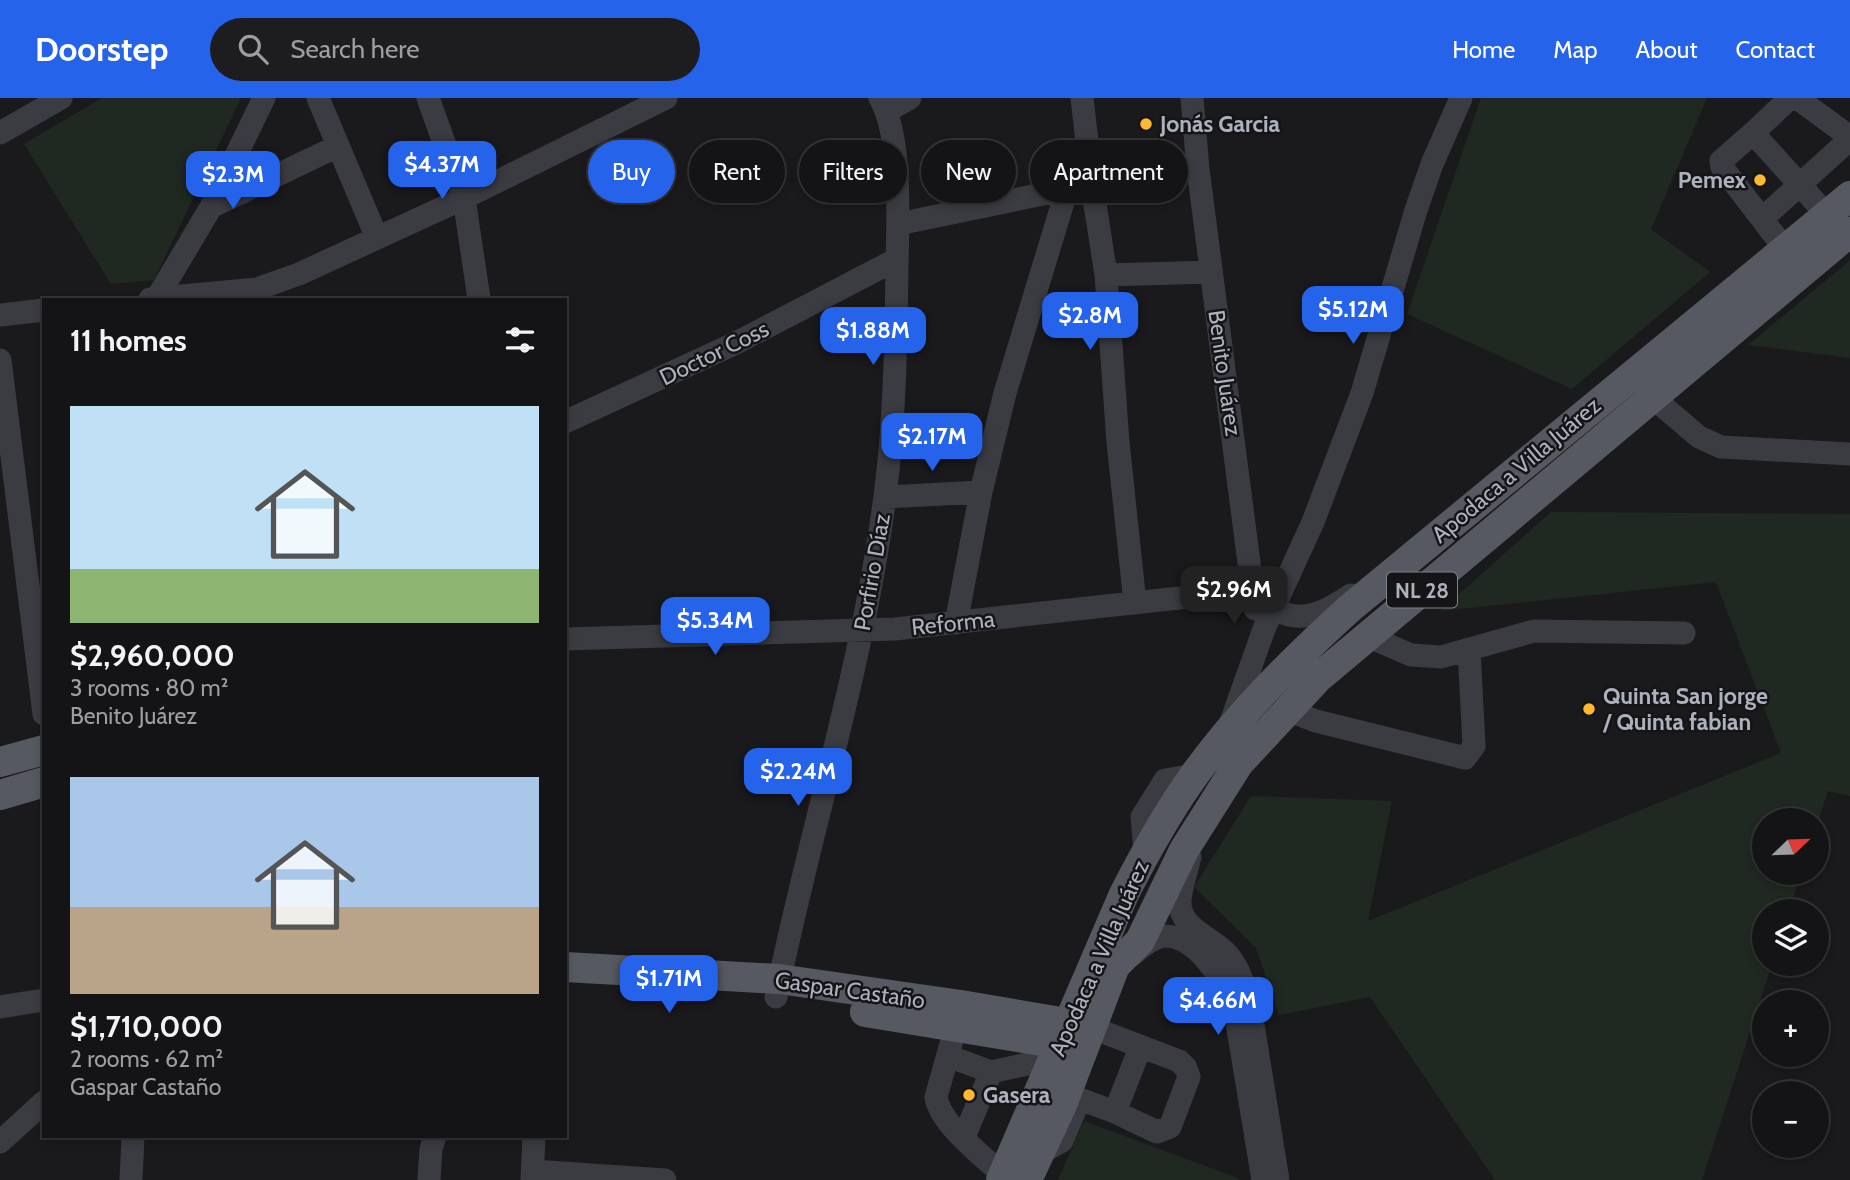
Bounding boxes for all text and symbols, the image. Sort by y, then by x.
search box [210,18,700,81]
text: Doorstep [35,29,168,69]
icon: search [234,30,272,68]
text: Search here [290,33,419,65]
text: Home [1452,35,1515,64]
text: Map [1553,35,1598,64]
text: About [1636,35,1698,64]
text: Contact [1736,35,1815,64]
place label: Jonás Garcia [1159,110,1280,138]
marker: Jonás Garcia [1138,116,1154,132]
chip: Buy [588,140,675,203]
chip: Rent [689,140,785,203]
chip: Filters [799,140,907,203]
chip: New [921,140,1016,203]
chip: Apartment [1030,140,1188,203]
pin: $4.37M [385,141,499,201]
text: $4.37M [404,150,480,178]
pin: $2.3M [184,152,282,211]
text: $2.3M [202,160,264,188]
place label: Pemex [1678,166,1747,194]
marker: Pemex [1752,172,1768,188]
pin: $5.12M [1296,286,1410,346]
pin: $2.8M [1041,292,1139,352]
text: $5.12M [1318,295,1388,323]
text: $2.8M [1058,301,1122,329]
pin: $1.88M [816,308,930,367]
street label: Benito Juárez [1202,308,1248,438]
street label: Doctor Coss [655,315,773,391]
text: $1.88M [836,316,910,344]
icon: filters [501,321,539,359]
text: 11 homes [70,322,187,359]
street label: Apodaca a Villa Juárez [1426,391,1606,549]
pin: $2.17M [875,414,989,473]
text: $2.17M [897,422,967,450]
icon: home [242,451,368,577]
street label: Porfirio Díaz [848,511,896,633]
pin: $2.96M [1177,566,1291,626]
road number: NL 28 [1387,573,1457,608]
text: $2.96M [1196,575,1272,603]
pin: $5.34M [658,598,772,657]
street label: Reforma [910,605,996,641]
text: $5.34M [677,606,753,634]
text: $2,960,000 [70,637,235,674]
text: 3 rooms · 80 m² [70,674,228,702]
place label: Quinta San jorge / Quinta fabian [1602,682,1768,736]
marker: Quinta San jorge / Quinta fabian [1581,701,1597,717]
text: Benito Juárez [70,702,197,730]
pin: $2.24M [741,748,855,808]
text: $2.24M [760,757,836,785]
north arrow [1752,808,1829,886]
map controls [1752,808,1829,1158]
icon: home [242,822,368,948]
street label: Apodaca a Villa Juárez [1043,856,1155,1060]
button: layers [1752,899,1829,976]
pin: $1.71M [612,956,726,1015]
text: $1.71M [636,964,702,992]
street label: Gaspar Castaño [773,966,927,1014]
pin: $4.66M [1161,978,1275,1037]
text: $4.66M [1179,986,1257,1014]
button: + [1752,990,1829,1067]
text: $1,710,000 [70,1008,223,1045]
text: 2 rooms · 62 m² [70,1045,223,1073]
text: Gaspar Castaño [70,1073,221,1101]
place label: Gasera [983,1081,1051,1109]
button: − [1752,1081,1829,1158]
marker: Gasera [961,1087,977,1103]

